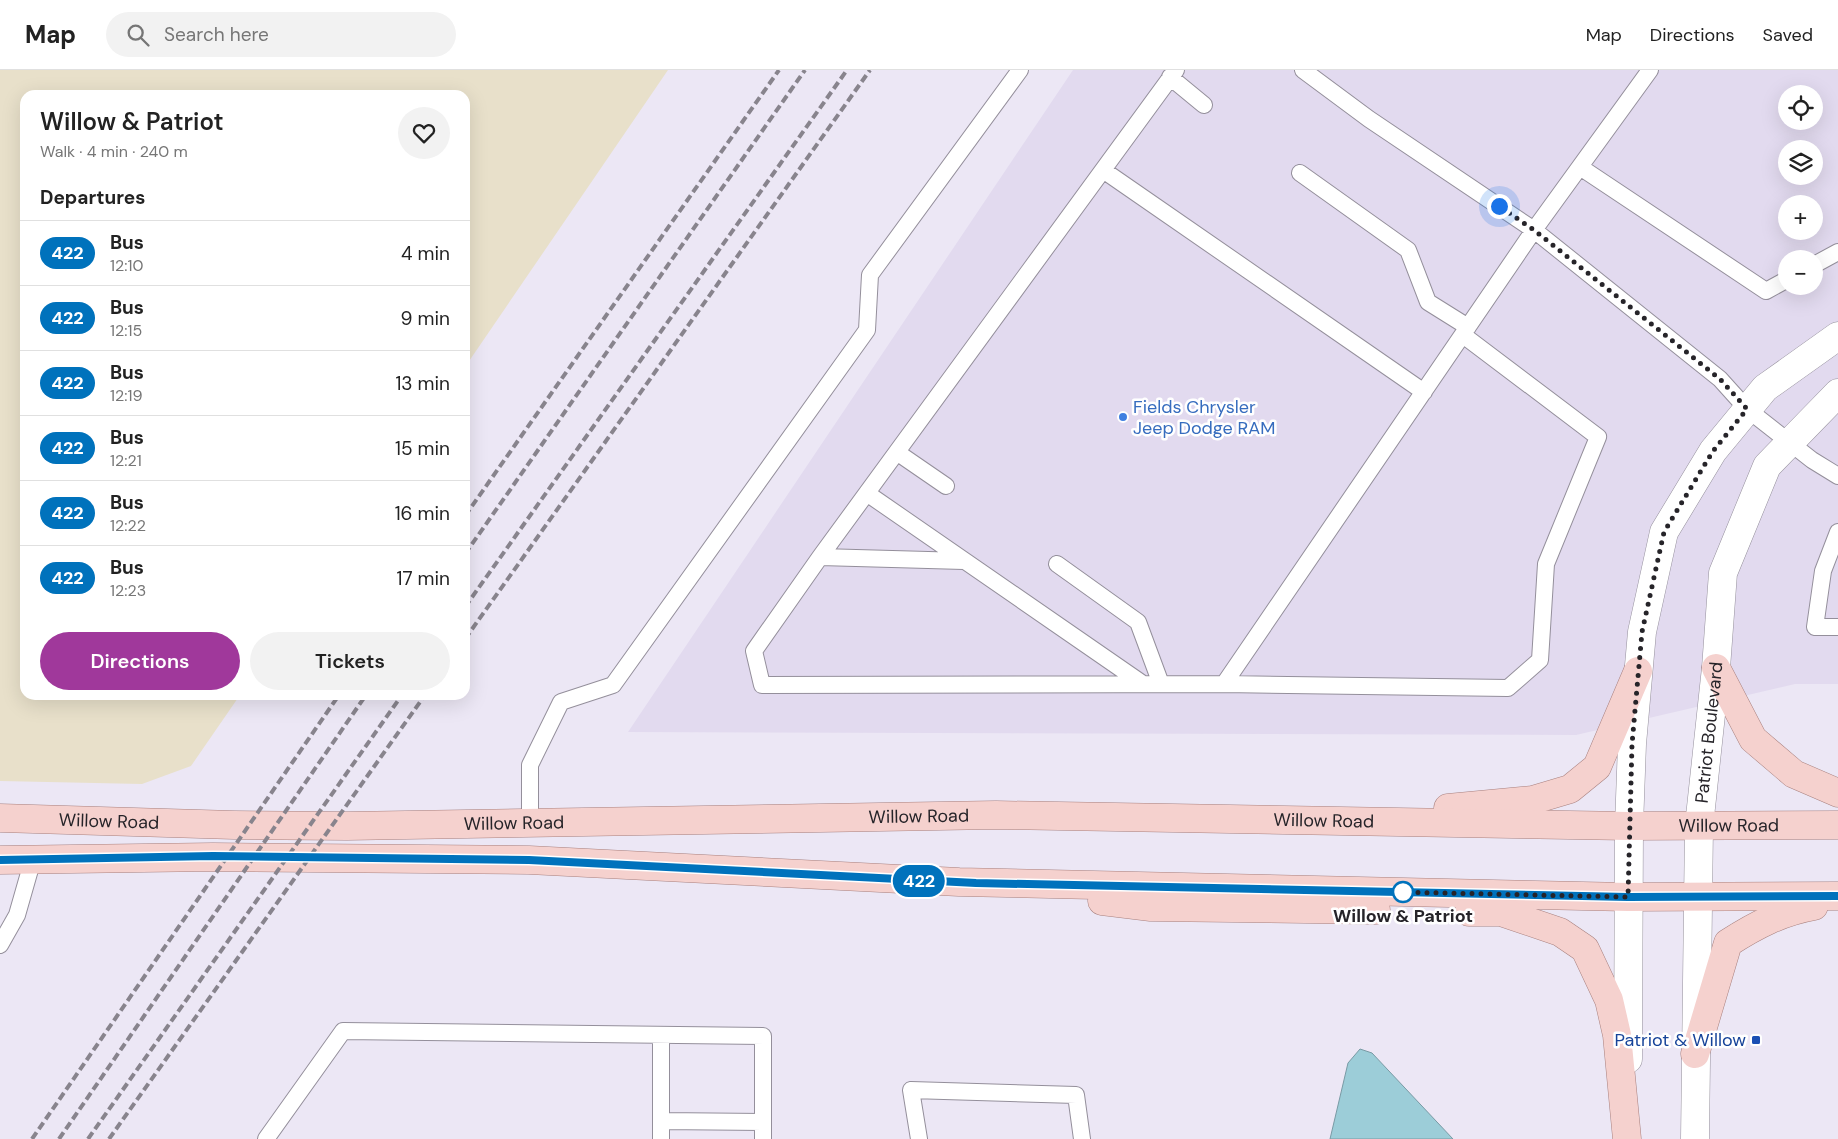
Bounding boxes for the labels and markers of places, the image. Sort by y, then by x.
place label: Fields Chrysler Jeep Dodge RAM [1133,395,1275,440]
marker: Fields Chrysler Jeep Dodge RAM [1117,411,1129,423]
marker: Willow & Patriot [1392,881,1414,903]
place label: Willow & Patriot [1333,904,1473,928]
place label: Patriot & Willow [1614,1028,1746,1052]
marker: Patriot & Willow [1750,1034,1762,1046]

